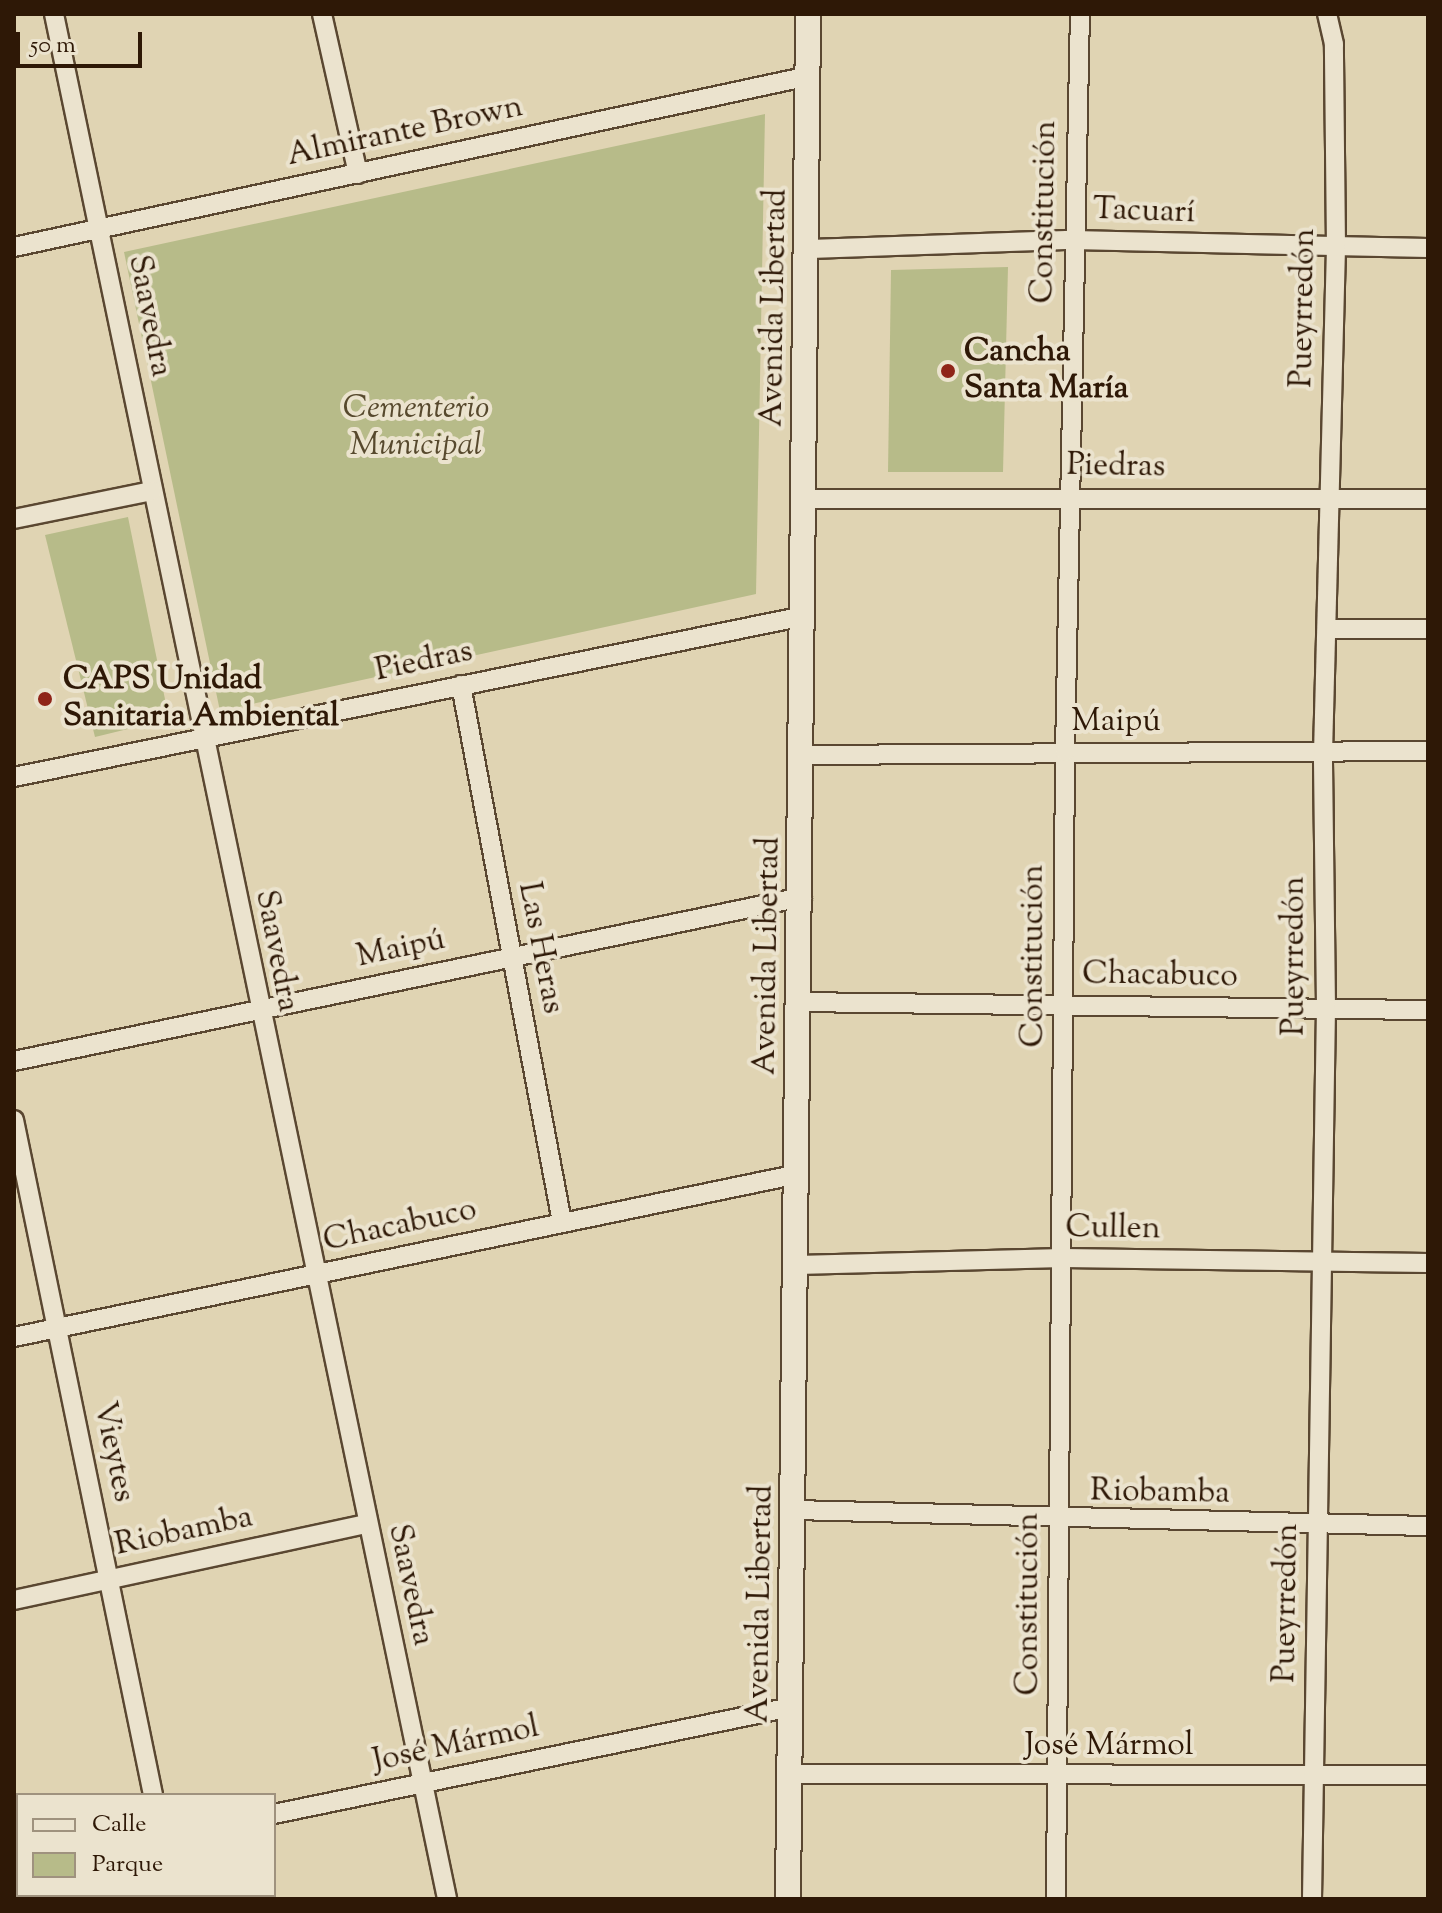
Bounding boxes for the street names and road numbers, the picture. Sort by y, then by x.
street label: Almirante Brown [284,88,526,176]
street label: Constitución [1024,120,1066,304]
street label: Avenida Libertad [754,189,796,427]
street label: Tacuarí [1092,191,1196,233]
street label: Pueyrredón [1283,228,1325,388]
street label: Saavedra [118,252,180,380]
street label: Piedras [1066,447,1166,487]
street label: Piedras [372,633,476,691]
street label: Maipú [1071,703,1161,741]
street label: Avenida Libertad [747,837,789,1075]
street label: Constitución [1015,865,1053,1047]
street label: Pueyrredón [1276,876,1314,1036]
street label: Las Heras [508,879,572,1017]
street label: Saavedra [245,887,307,1015]
street label: Maipú [353,921,449,977]
street label: Chacabuco [1082,955,1238,997]
street label: Chacabuco [320,1191,480,1261]
street label: Cullen [1065,1209,1161,1249]
street label: Vieytes [84,1398,142,1506]
street label: Riobamba [1090,1473,1230,1513]
street label: Avenida Libertad [740,1485,782,1723]
street label: Riobamba [112,1499,256,1565]
street label: Constitución [1010,1513,1048,1695]
street label: Saavedra [378,1521,442,1649]
street label: Pueyrredón [1266,1523,1308,1683]
street label: José Mármol [369,1709,543,1781]
street label: José Mármol [1024,1727,1194,1765]

